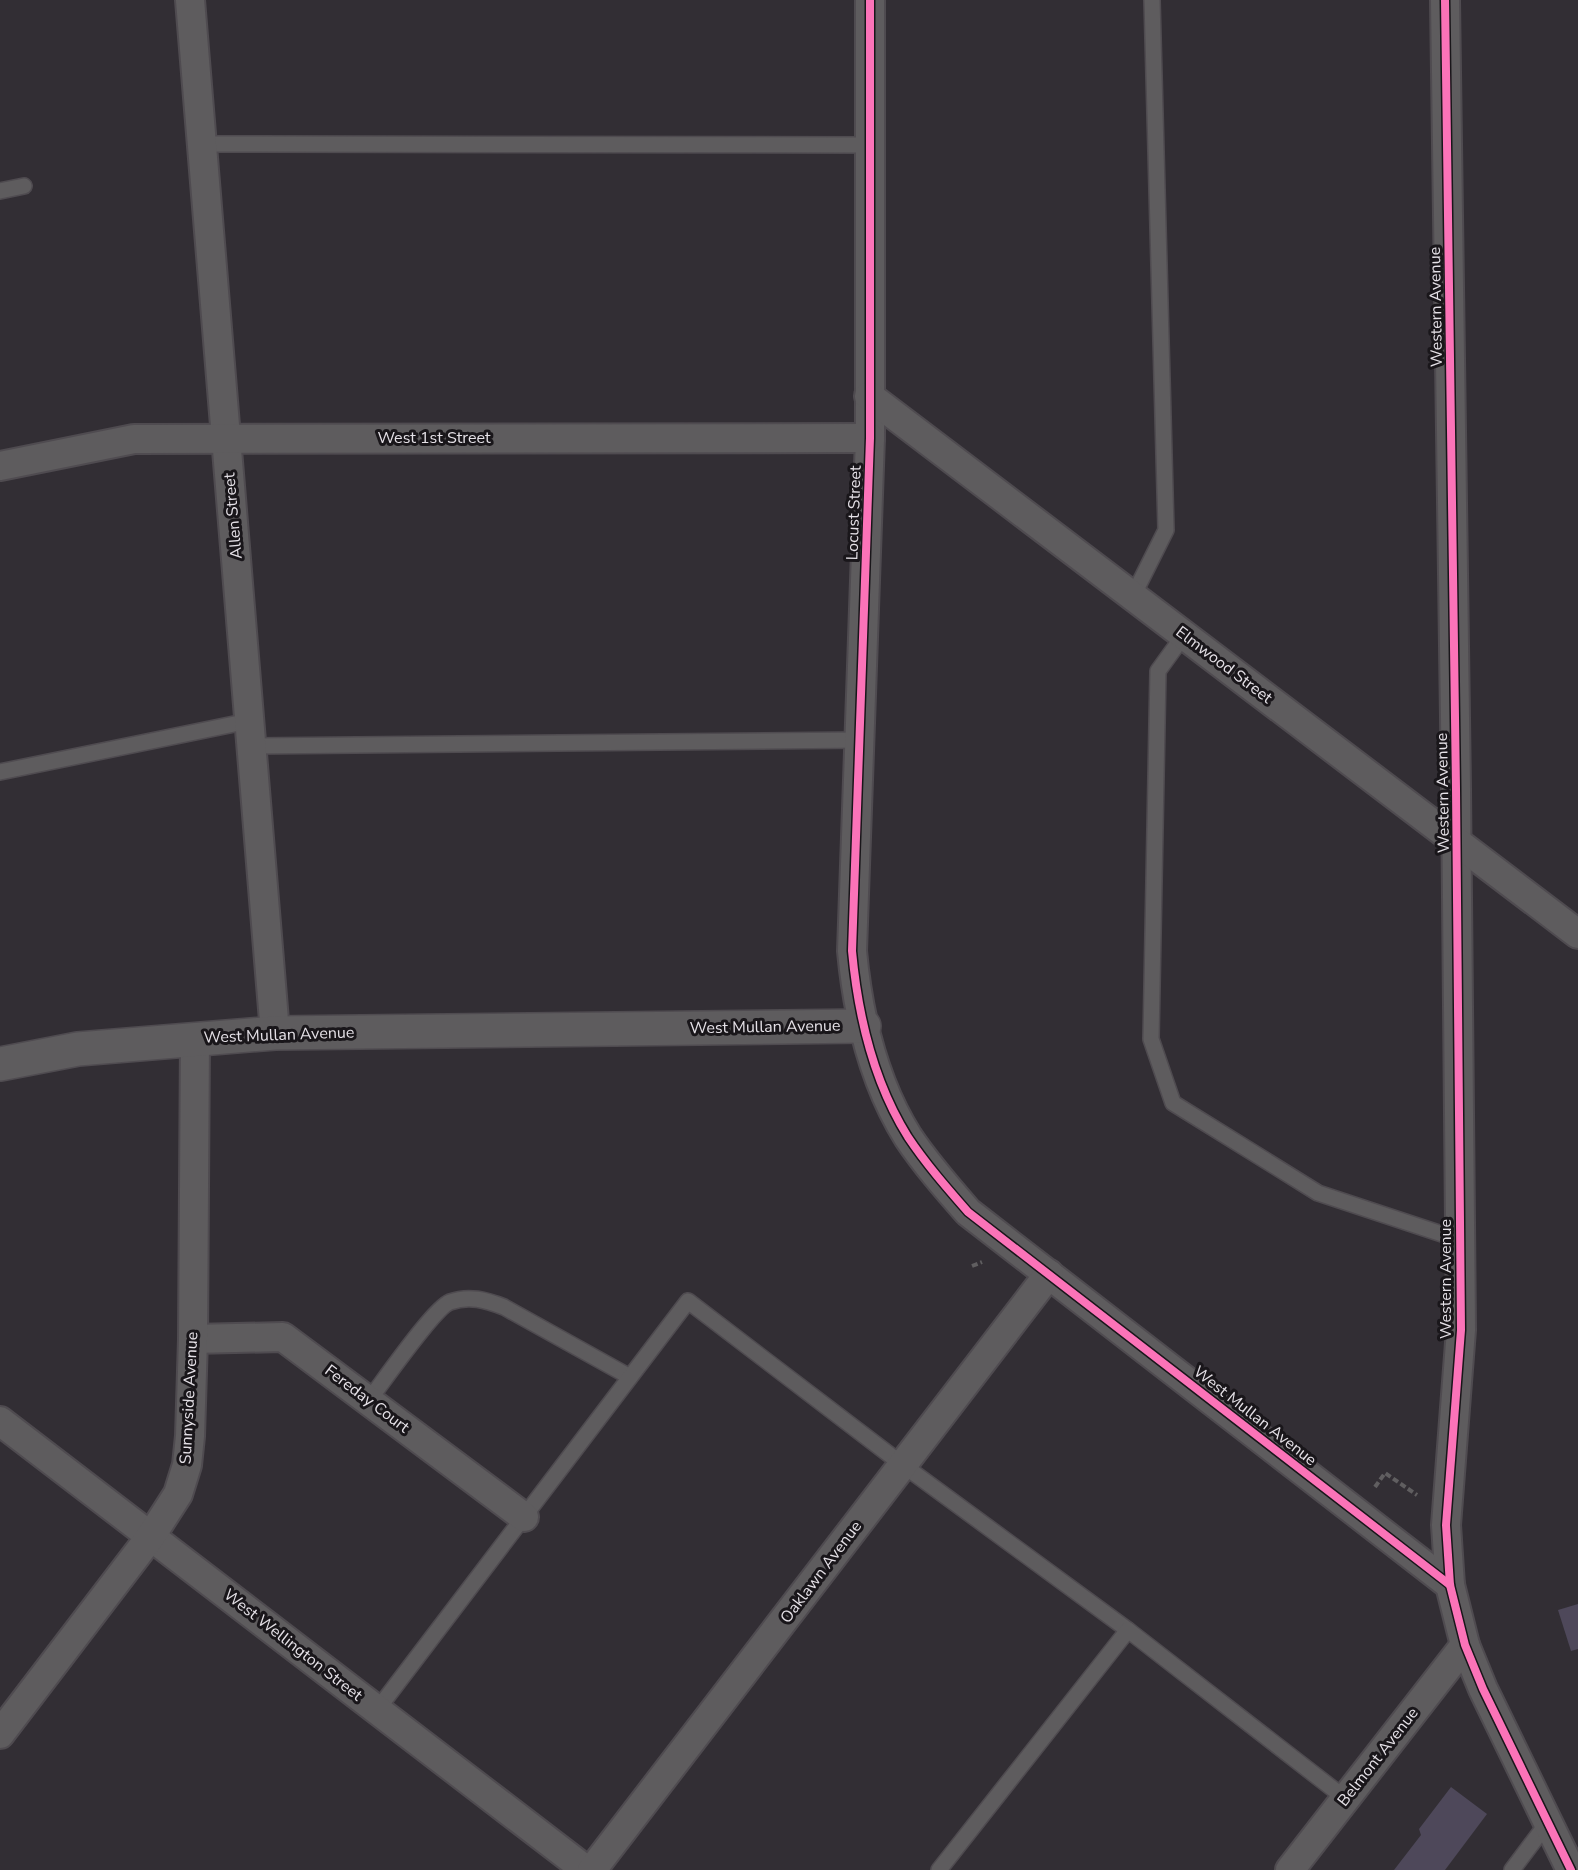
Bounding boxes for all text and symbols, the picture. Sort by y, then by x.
street label: Western Avenue [1424,247,1448,367]
street label: West 1st Street [377,427,491,449]
street label: Locust Street [841,465,867,561]
street label: Allen Street [218,472,248,560]
street label: Elmwood Street [1171,621,1277,709]
street label: Western Avenue [1431,733,1455,853]
street label: West Mullan Avenue [689,1015,841,1039]
street label: West Mullan Avenue [203,1021,355,1049]
street label: Western Avenue [1435,1219,1457,1339]
street label: Sunnyside Avenue [175,1331,203,1465]
street label: Fereday Court [320,1360,414,1438]
street label: West Mullan Avenue [1189,1361,1321,1471]
street label: Oaklawn Avenue [775,1516,867,1628]
street label: West Wellington Street [219,1584,367,1706]
street label: Belmont Avenue [1332,1703,1424,1811]

